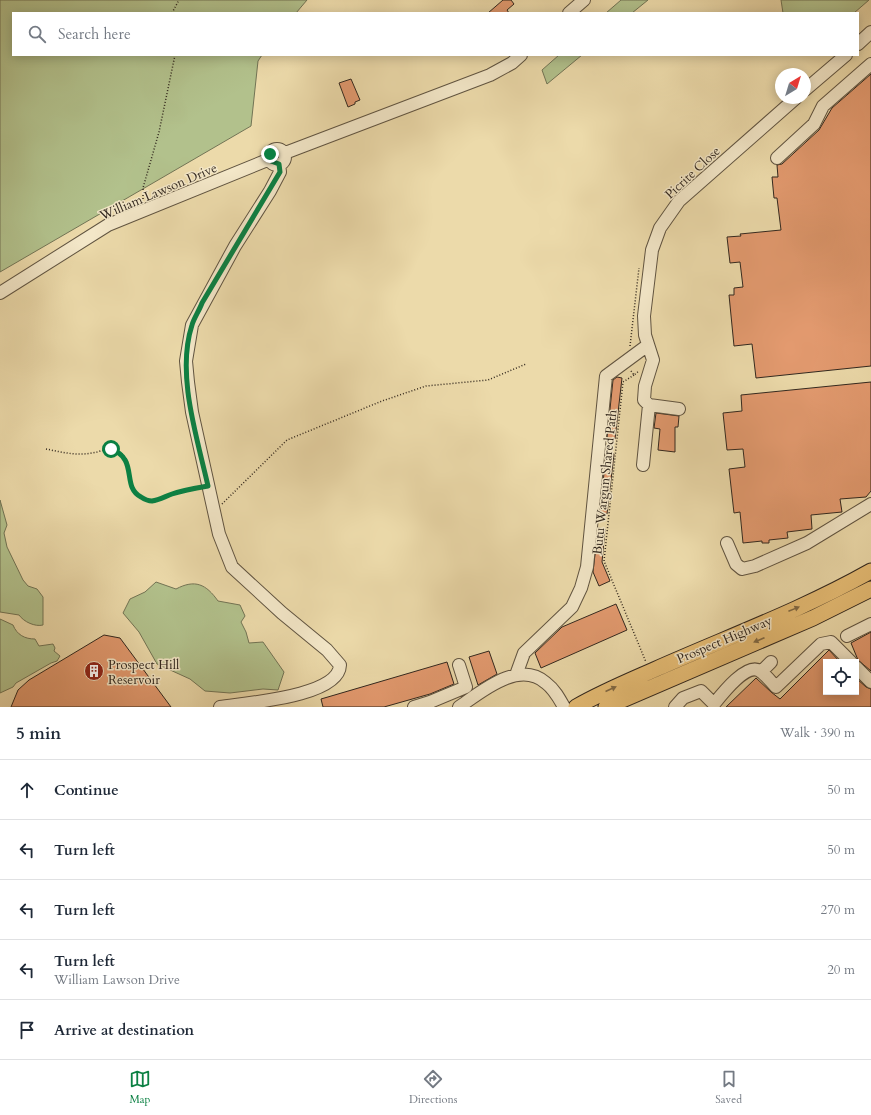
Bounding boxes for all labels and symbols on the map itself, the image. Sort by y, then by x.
north arrow [775,68,811,104]
street label: Picrite Close [661,142,724,203]
route end [261,145,279,163]
street label: William Lawson Drive [96,159,220,225]
street label: Butu Wargun Shared Path [588,409,622,555]
route start [102,440,120,458]
one-way arrow [789,606,801,612]
street label: Prospect Highway [674,612,775,668]
one-way arrow [754,637,765,643]
place label: Prospect Hill Reservoir [108,656,180,689]
building icon: Prospect Hill Reservoir [83,660,105,682]
one-way arrow [605,686,617,692]

